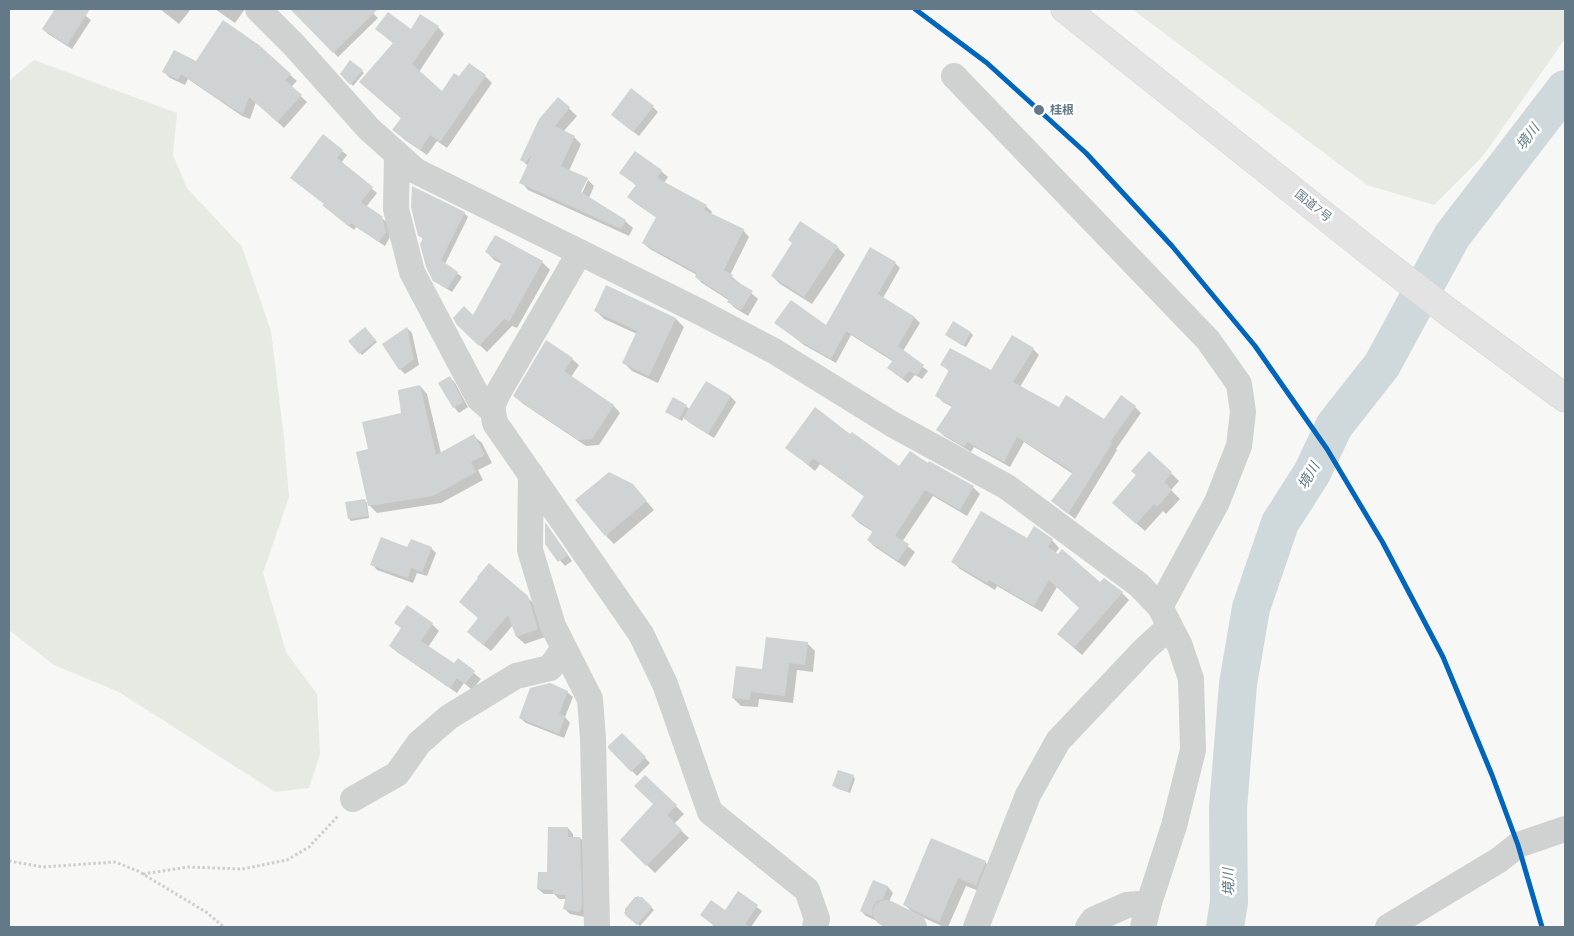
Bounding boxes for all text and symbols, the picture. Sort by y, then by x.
marker: 桂根 [1032,103,1046,117]
place label: 桂根 [1050,103,1074,117]
water label: 境川 [1513,121,1543,153]
street label: 国道7号 [1292,187,1334,225]
water label: 境川 [1295,460,1323,492]
water label: 境川 [1220,868,1238,896]

